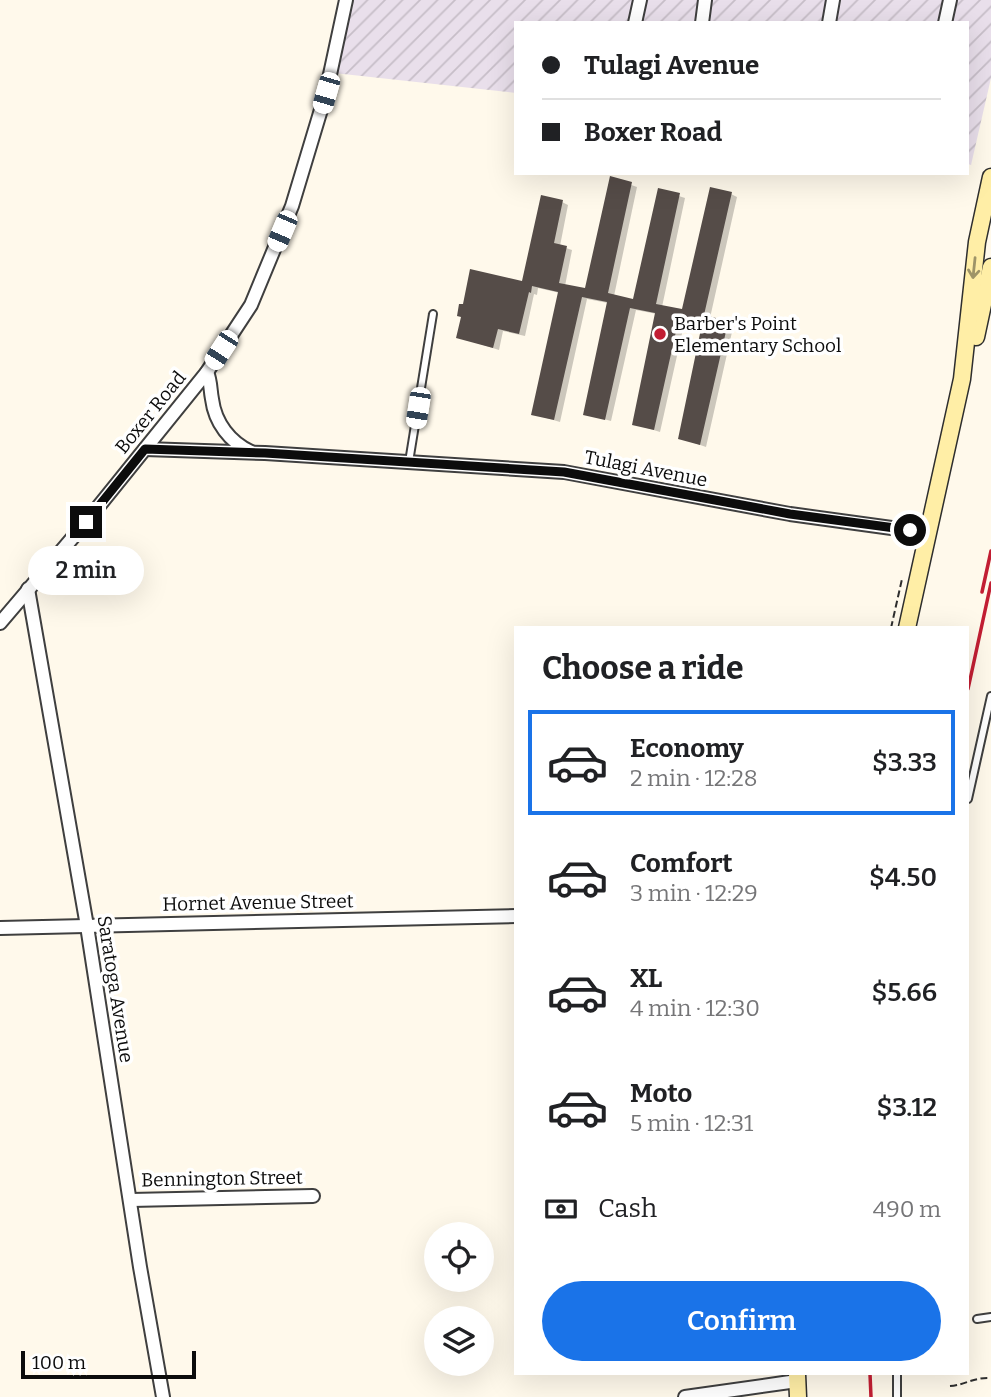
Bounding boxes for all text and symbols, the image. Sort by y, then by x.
text: Tulagi Avenue [584,50,759,81]
car [311,70,342,116]
text: Boxer Road [584,117,722,148]
car [265,208,300,254]
one-way arrow [968,256,981,279]
place label: Barber's Point Elementary School [674,312,841,357]
marker: Barber's Point Elementary School [652,326,668,342]
car [201,327,242,373]
street label: Boxer Road [110,366,191,458]
car [405,386,432,430]
street label: Tulagi Avenue [582,445,709,492]
route end [70,506,102,538]
route start [894,514,926,546]
callout: 2 min [28,546,144,596]
text: 2 min [56,556,116,584]
text: Choose a ride [542,649,743,687]
icon: car [546,731,609,794]
text: Economy [630,733,744,764]
text: $3.33 [872,747,937,778]
text: 2 min · 12:28 [630,764,758,792]
icon: car [546,846,609,909]
text: Comfort [630,848,733,879]
text: $4.50 [869,862,937,893]
text: 3 min · 12:29 [630,879,758,907]
street label: Hornet Avenue Street [162,889,354,916]
street label: Saratoga Avenue [93,914,138,1064]
icon: car [546,961,609,1024]
text: XL [630,963,662,994]
text: $5.66 [871,977,937,1008]
text: 4 min · 12:30 [630,994,760,1022]
icon: car [546,1076,609,1139]
text: Moto [630,1078,692,1109]
text: $3.12 [877,1092,937,1123]
text: 5 min · 12:31 [630,1109,753,1137]
street label: Bennington Street [141,1166,303,1191]
icon: cash [542,1190,580,1228]
text: Cash [598,1193,657,1224]
text: 490 m [873,1195,941,1223]
map controls [424,1222,494,1376]
button: locate [424,1222,494,1292]
button: Confirm [542,1281,941,1361]
button: layers [424,1306,494,1376]
scale bar [21,1348,196,1380]
text: 100 m [32,1351,86,1374]

